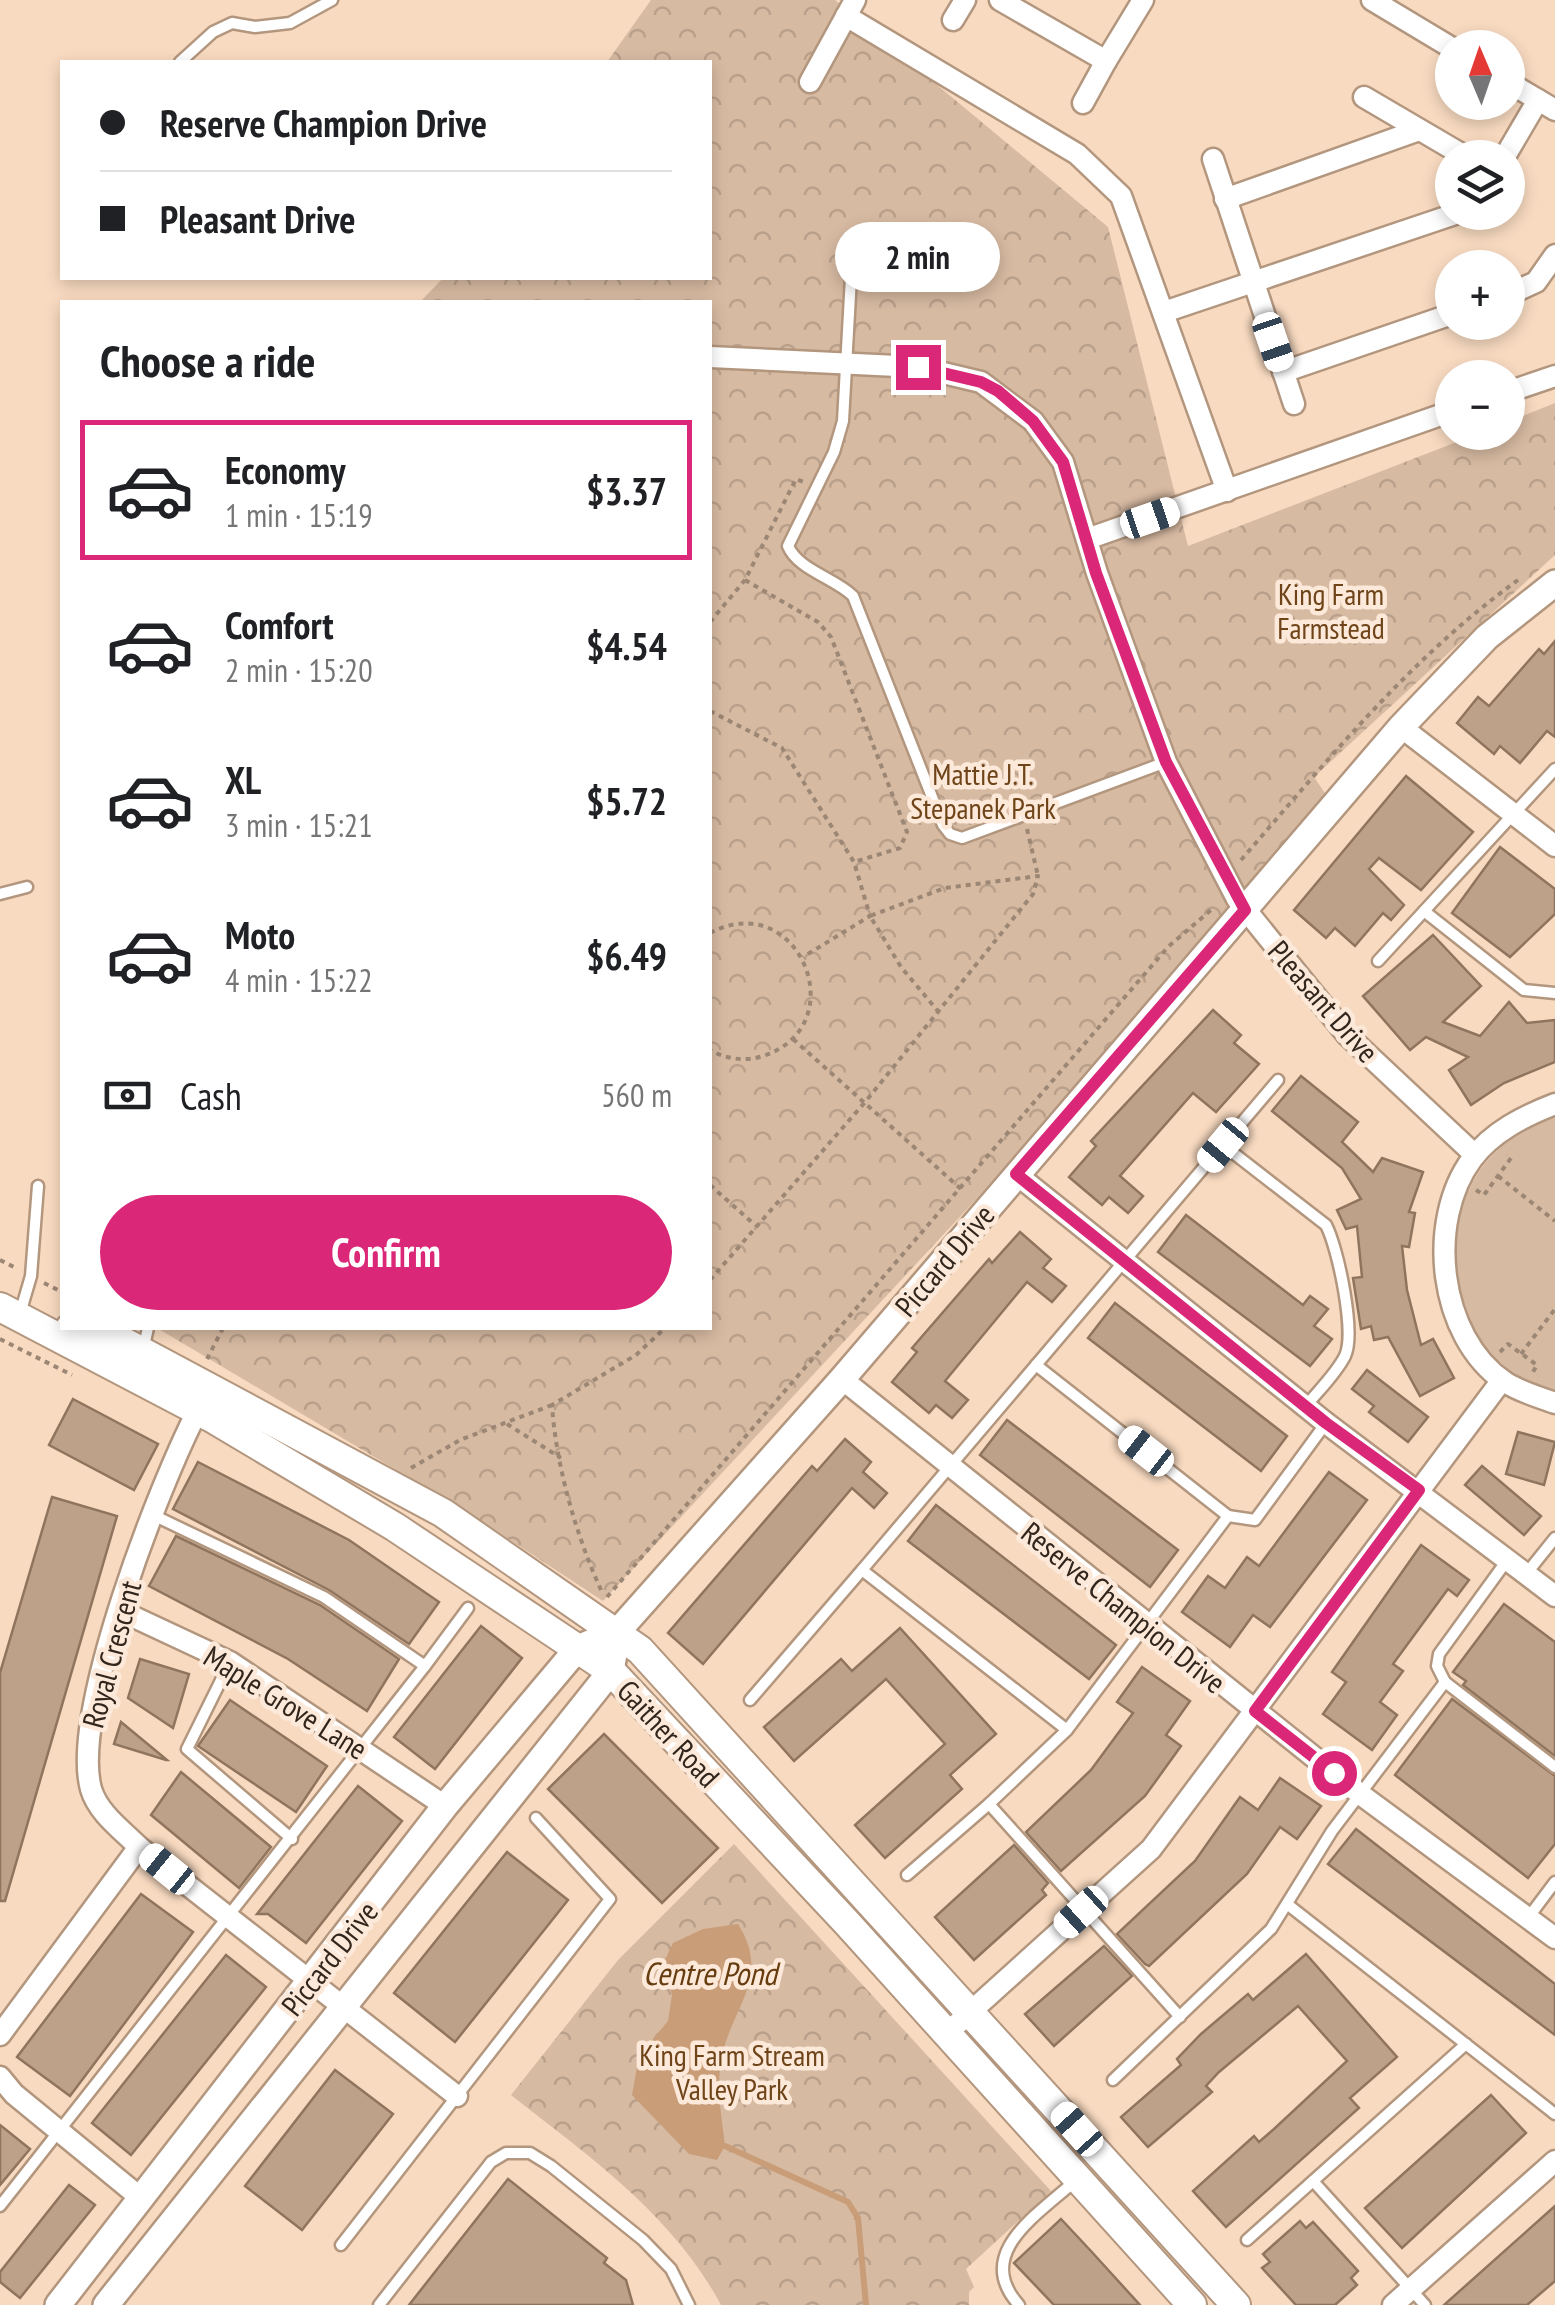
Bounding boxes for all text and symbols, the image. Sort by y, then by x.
north arrow [1435,30,1525,120]
map controls [1435,30,1525,450]
text: Reserve Champion Drive [160,98,487,147]
button: layers [1435,140,1525,230]
text: Pleasant Drive [160,194,355,243]
callout: 2 min [836,222,1000,292]
text: 2 min [885,236,950,278]
button: + [1435,250,1525,340]
car [1249,309,1297,375]
text: Choose a ride [100,331,315,389]
route end [896,345,941,390]
button: − [1435,360,1525,450]
icon: car [105,445,195,535]
text: Economy [225,445,345,494]
text: $3.37 [586,466,667,515]
text: 1 min · 15:19 [225,494,373,536]
car [1117,494,1183,542]
park label: King Farm Farmstead [1277,574,1385,647]
icon: car [105,600,195,690]
text: Comfort [225,600,334,649]
text: $4.54 [586,621,667,670]
text: 2 min · 15:20 [225,649,373,691]
park label: Mattie J.T. Stepanek Park [910,754,1056,827]
icon: car [105,755,195,845]
text: XL [225,755,261,804]
text: $5.72 [586,776,667,825]
text: 3 min · 15:21 [225,804,373,846]
icon: car [105,910,195,1000]
text: Moto [225,910,295,959]
text: $6.49 [586,931,667,980]
street label: Pleasant Drive [1260,932,1388,1070]
text: 4 min · 15:22 [225,959,373,1001]
icon: cash [100,1068,155,1123]
text: Cash [180,1071,242,1120]
text: 560 m [601,1074,672,1116]
car [1192,1112,1254,1178]
button: Confirm [100,1195,672,1310]
street label: Piccard Drive [886,1196,1002,1324]
car [1113,1421,1179,1481]
street label: Reserve Champion Drive [1014,1513,1234,1701]
street label: Royal Crescent [73,1575,150,1732]
street label: Maple Grove Lane [197,1636,375,1768]
street label: Gaither Road [609,1671,729,1795]
route start [1312,1751,1357,1796]
car [134,1838,200,1900]
car [1049,1881,1113,1943]
street label: Piccard Drive [272,1893,386,2023]
water label: Centre Pond [643,1952,781,1994]
park label: King Farm Stream Valley Park [639,2035,825,2108]
car [1046,2097,1108,2161]

